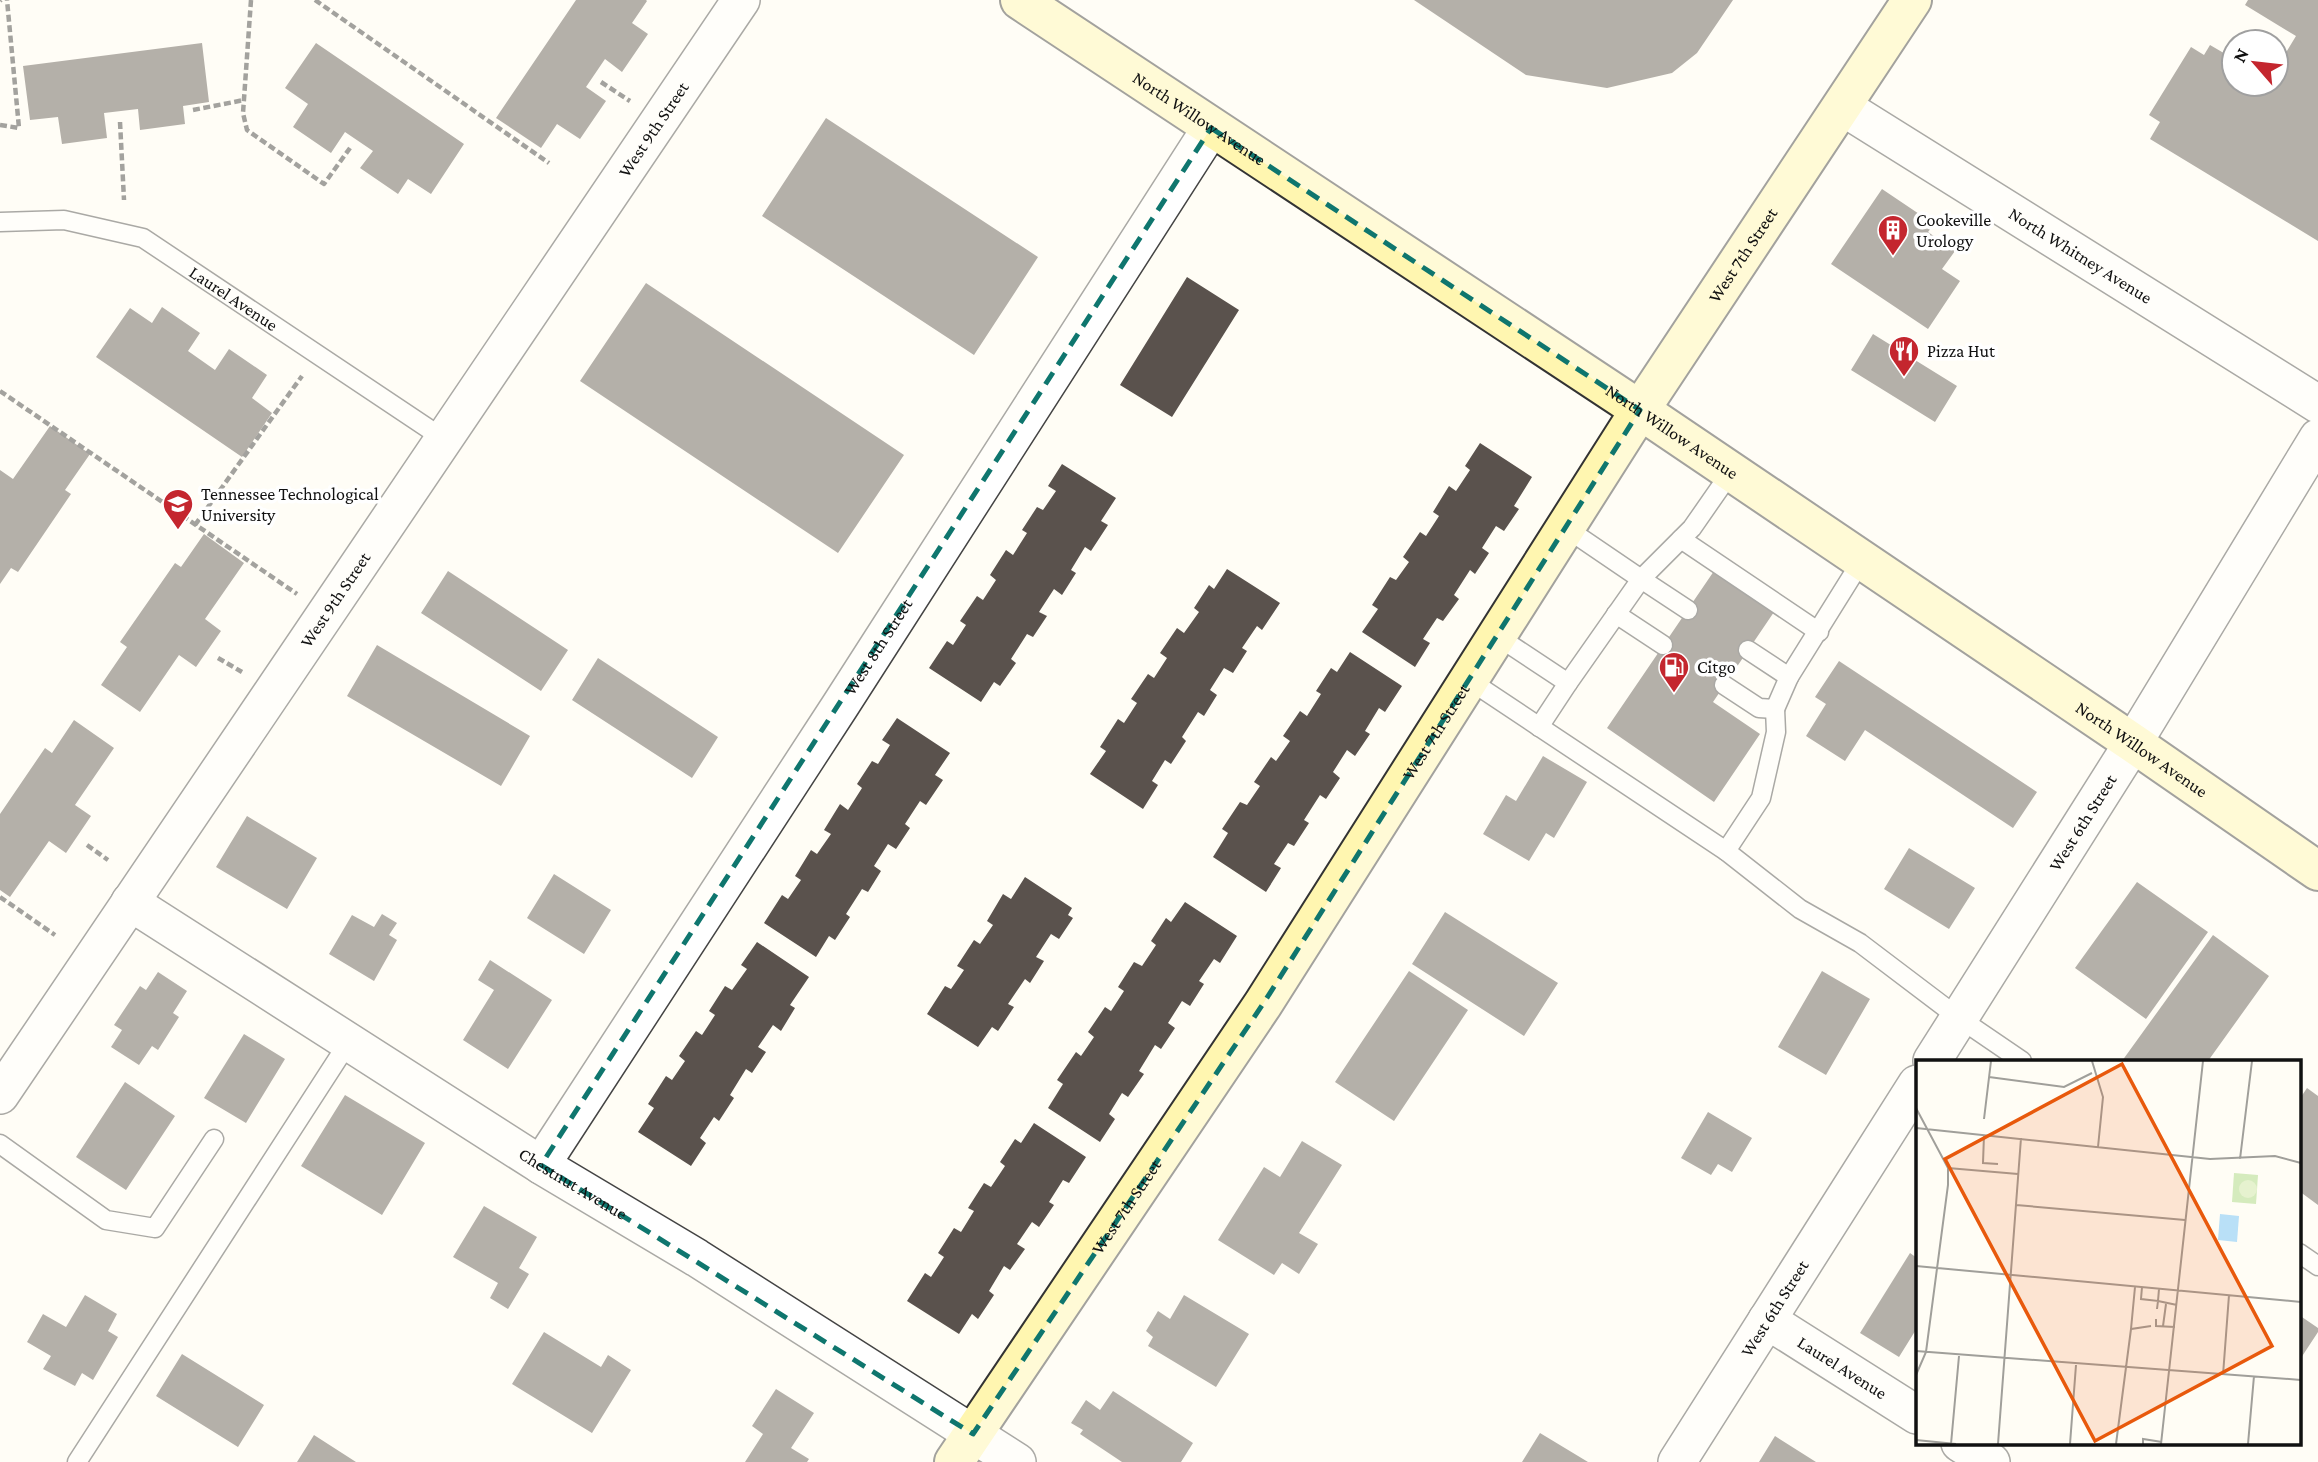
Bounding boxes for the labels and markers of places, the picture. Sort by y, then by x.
place label: Cookeville Urology [1916,210,1991,251]
building icon: Cookeville Urology [1876,213,1910,257]
restaurant icon: Pizza Hut [1887,334,1921,378]
place label: Pizza Hut [1927,341,1996,361]
place label: Tennessee Technological University [201,484,379,525]
school or university icon: Tennessee Technological University [161,487,195,531]
fuel station icon: Citgo [1657,650,1691,694]
place label: Citgo [1697,657,1736,677]

